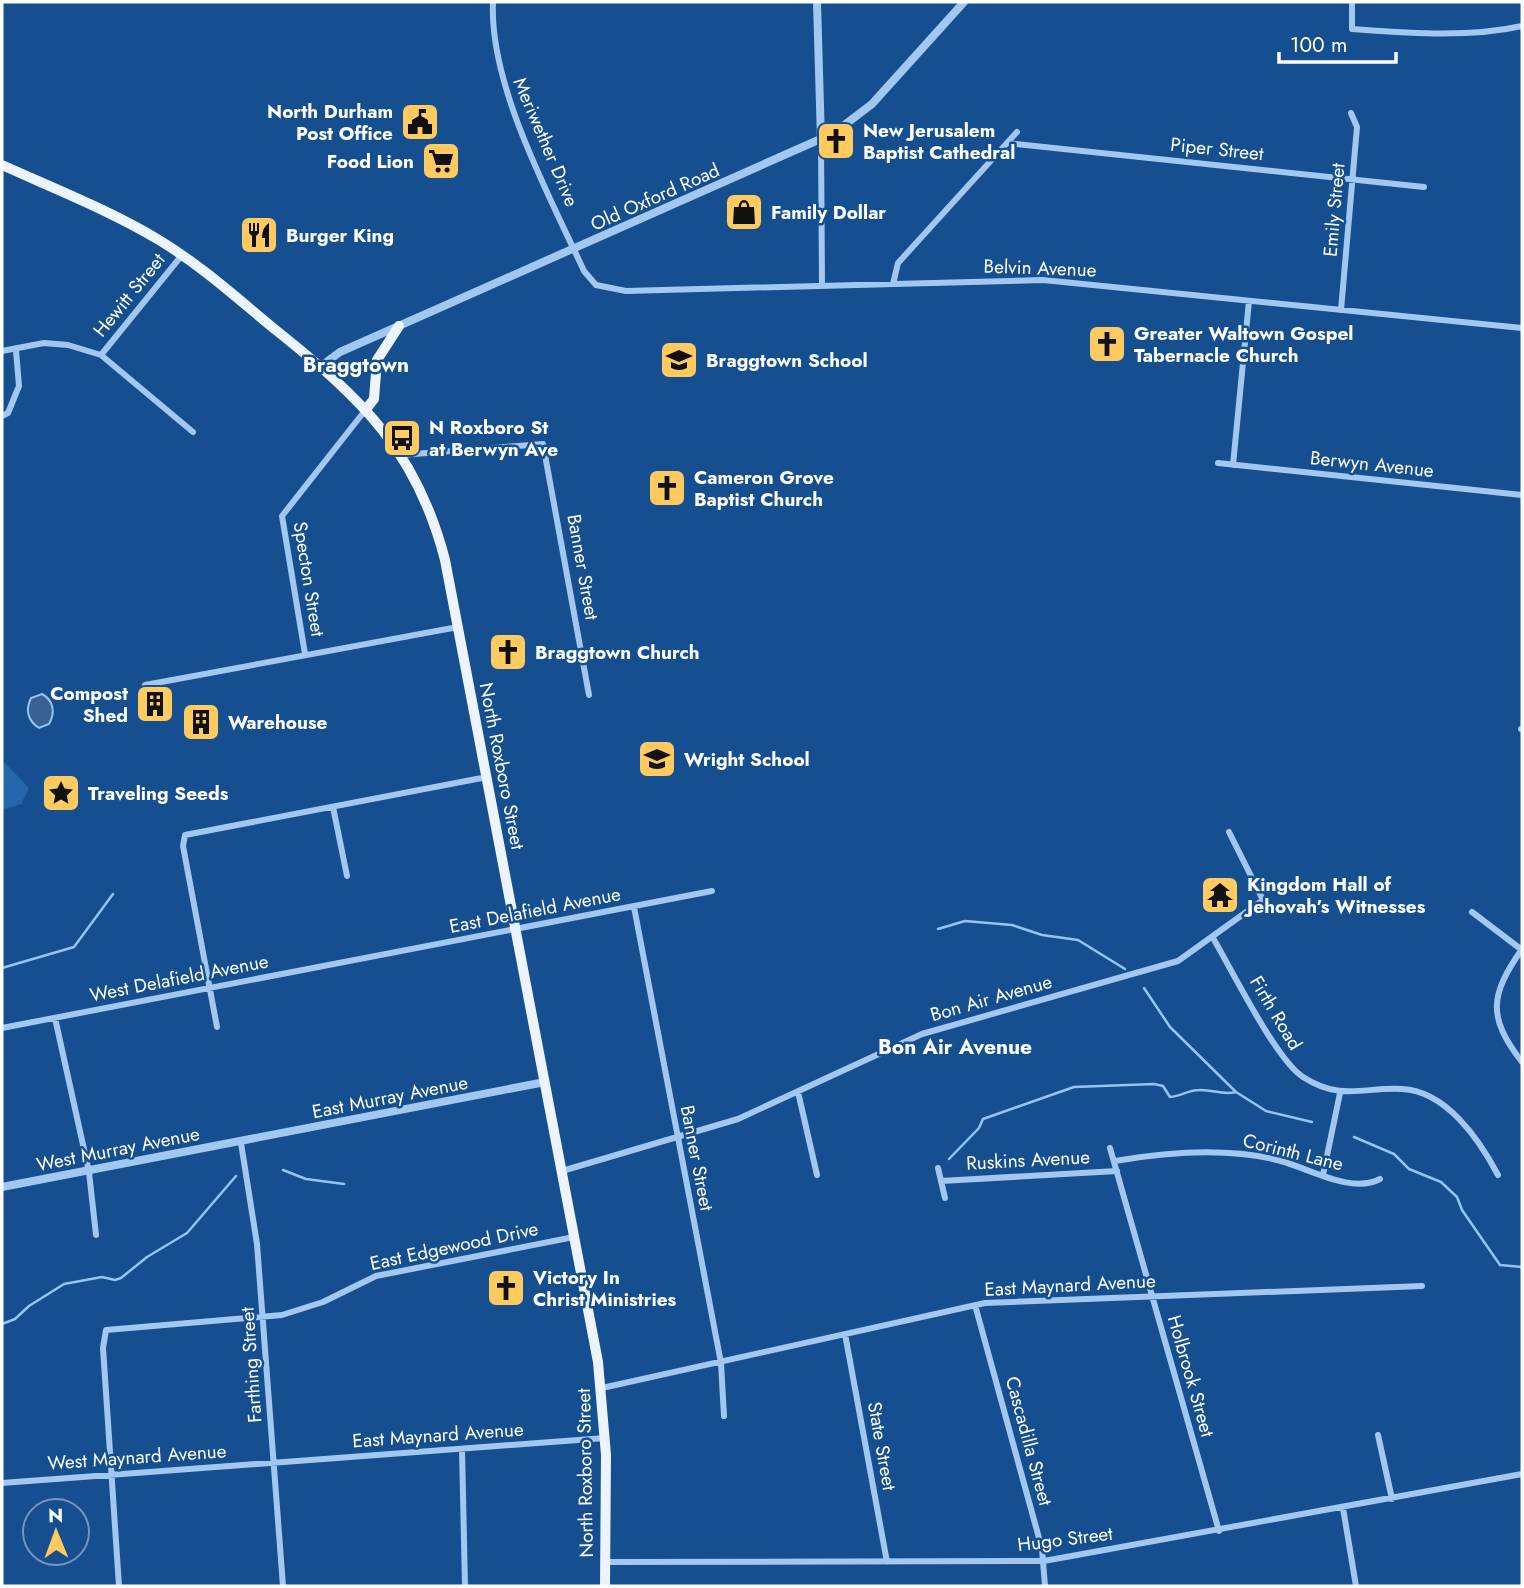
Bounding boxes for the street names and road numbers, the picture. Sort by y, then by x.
street label: Meriwether Drive [507,73,585,211]
street label: Piper Street [1169,131,1265,167]
street label: Old Oxford Road [586,156,724,238]
street label: Emily Street [1316,162,1352,258]
street label: Hewitt Street [87,247,172,343]
street label: Belvin Avenue [983,253,1097,283]
street label: Berwyn Avenue [1309,444,1435,484]
street label: Banner Street [560,512,606,622]
street label: Specton Street [287,520,331,639]
street label: North Roxboro Street [473,680,531,852]
street label: East Delafield Avenue [447,880,623,940]
street label: West Delafield Avenue [87,947,271,1009]
street label: Bon Air Avenue [927,968,1055,1028]
street label: Firth Road [1243,971,1309,1055]
street label: East Murray Avenue [310,1069,470,1125]
street label: Banner Street [674,1103,721,1214]
street label: West Murray Avenue [34,1120,202,1178]
street label: Corinth Lane [1240,1127,1346,1178]
street label: Ruskins Avenue [965,1143,1091,1177]
street label: East Edgewood Drive [367,1215,541,1277]
street label: East Maynard Avenue [984,1267,1157,1303]
street label: Farthing Street [233,1306,269,1424]
street label: Holbrook Street [1161,1312,1221,1440]
street label: Cascadilla Street [999,1373,1059,1509]
street label: North Roxboro Street [570,1388,600,1558]
street label: State Street [861,1400,903,1493]
street label: East Maynard Avenue [351,1416,525,1454]
street label: West Maynard Avenue [47,1437,228,1477]
street label: Hugo Street [1016,1520,1115,1558]

